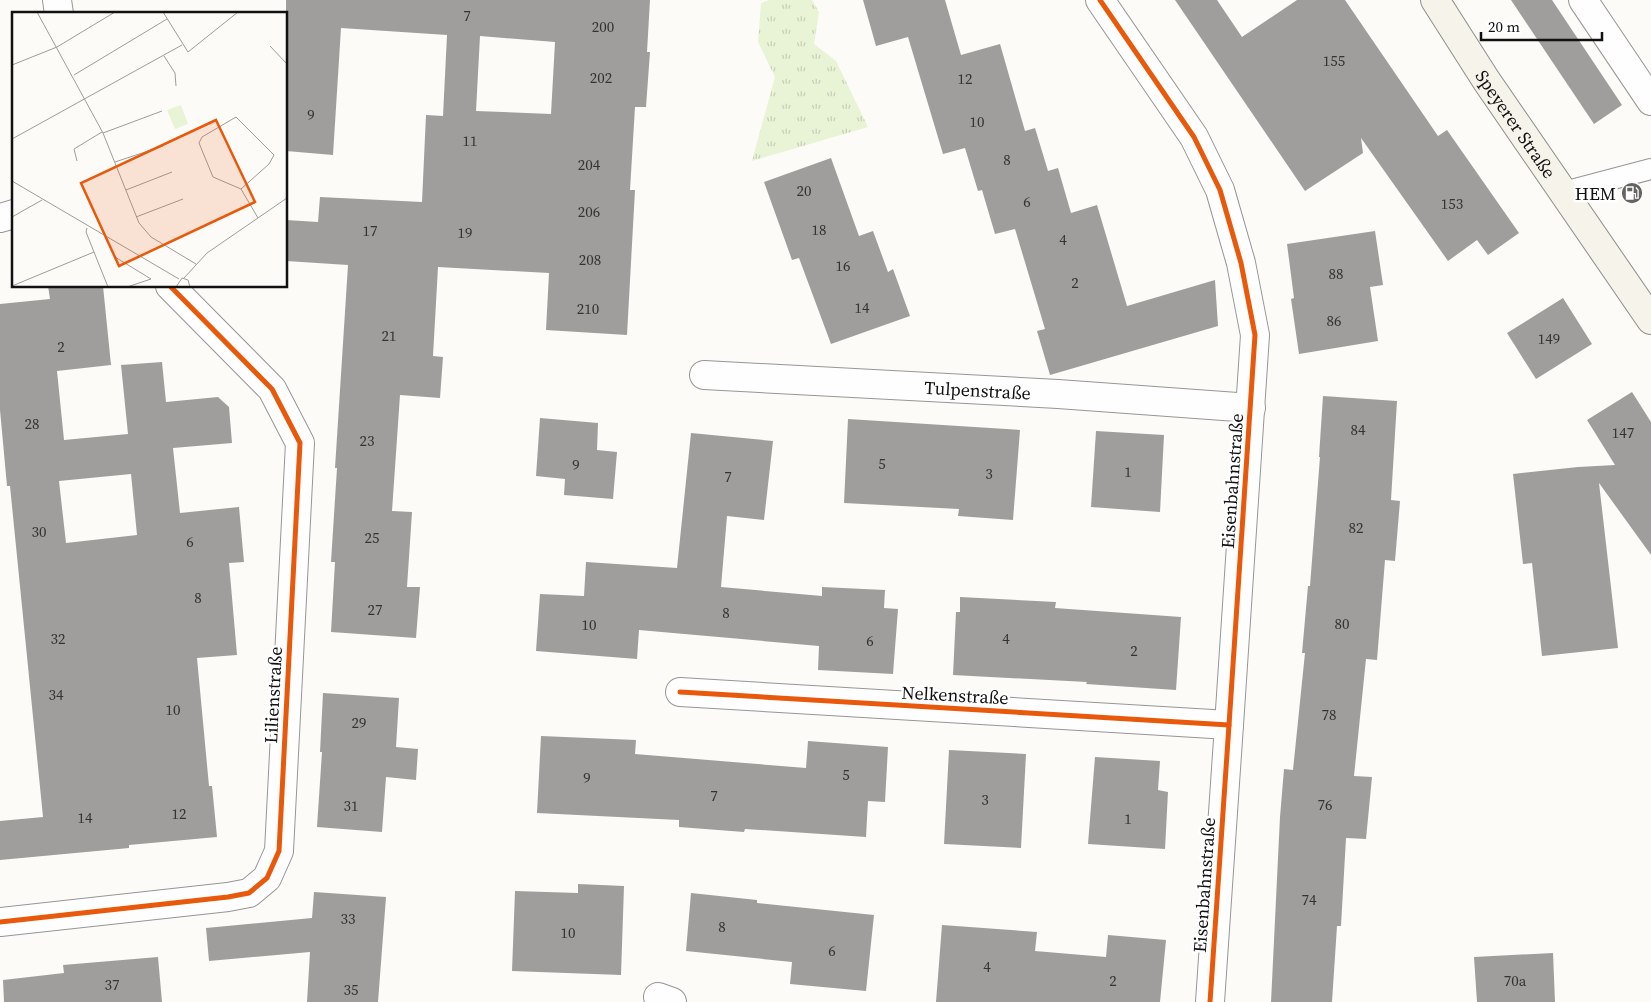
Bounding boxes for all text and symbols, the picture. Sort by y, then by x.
house number: 7 [463,5,471,26]
scale bar [1481,10,1602,42]
inset map [12,12,288,288]
house number: 200 [592,16,614,37]
text: 20 m [1488,16,1520,37]
house number: 155 [1323,50,1345,71]
street label: Speyerer Straße [1470,65,1562,183]
house number: 202 [590,67,612,88]
house number: 12 [957,68,973,89]
house number: 9 [307,104,315,125]
house number: 10 [969,111,985,132]
house number: 11 [462,130,478,151]
house number: 8 [1003,149,1011,170]
house number: 204 [578,154,601,175]
house number: 20 [796,180,812,201]
place label: HEM [1575,181,1616,206]
fuel station icon: HEM [1620,181,1644,205]
house number: 6 [1023,191,1031,212]
house number: 153 [1441,193,1463,214]
house number: 206 [578,201,600,222]
house number: 18 [811,219,827,240]
house number: 17 [362,220,378,241]
house number: 19 [457,222,473,243]
house number: 4 [1059,229,1067,250]
house number: 208 [579,249,601,270]
house number: 16 [835,255,851,276]
house number: 88 [1328,263,1344,284]
house number: 2 [1071,272,1079,293]
house number: 14 [854,297,870,318]
house number: 210 [577,298,599,319]
house number: 86 [1326,310,1342,331]
house number: 21 [381,325,397,346]
house number: 149 [1538,328,1560,349]
house number: 2 [57,336,65,357]
street label: Tulpenstraße [924,374,1032,405]
house number: 28 [24,413,40,434]
street label: Eisenbahnstraße [1215,413,1249,549]
house number: 84 [1350,419,1366,440]
house number: 147 [1612,422,1634,443]
house number: 23 [359,430,375,451]
house number: 5 [878,453,886,474]
house number: 9 [572,454,580,475]
house number: 1 [1124,461,1132,482]
house number: 3 [985,463,993,484]
house number: 7 [724,466,732,487]
house number: 82 [1348,517,1364,538]
house number: 30 [31,521,47,542]
house number: 25 [364,527,380,548]
house number: 6 [186,531,194,552]
house number: 8 [194,587,202,608]
house number: 27 [367,599,383,620]
house number: 8 [722,602,730,623]
house number: 80 [1334,613,1350,634]
house number: 10 [581,614,597,635]
house number: 32 [50,628,66,649]
house number: 4 [1002,628,1010,649]
house number: 6 [866,630,874,651]
house number: 2 [1130,640,1138,661]
street label: Lilienstraße [258,646,288,744]
street label: Nelkenstraße [901,680,1009,710]
house number: 34 [48,684,64,705]
house number: 10 [165,699,181,720]
house number: 78 [1321,704,1337,725]
house number: 29 [351,712,367,733]
house number: 5 [842,764,850,785]
house number: 9 [583,767,591,788]
house number: 7 [710,785,718,806]
house number: 3 [981,789,989,810]
house number: 76 [1317,794,1333,815]
house number: 31 [343,795,359,816]
house number: 12 [171,803,187,824]
house number: 14 [77,807,93,828]
house number: 1 [1124,808,1132,829]
street label: Eisenbahnstraße [1187,817,1221,953]
house number: 74 [1301,889,1317,910]
house number: 33 [340,908,356,929]
house number: 8 [718,916,726,937]
house number: 10 [560,922,576,943]
house number: 6 [828,940,836,961]
house number: 4 [983,956,991,977]
house number: 2 [1109,970,1117,991]
house number: 70a [1504,970,1527,991]
house number: 37 [104,974,120,995]
house number: 35 [343,979,359,1000]

